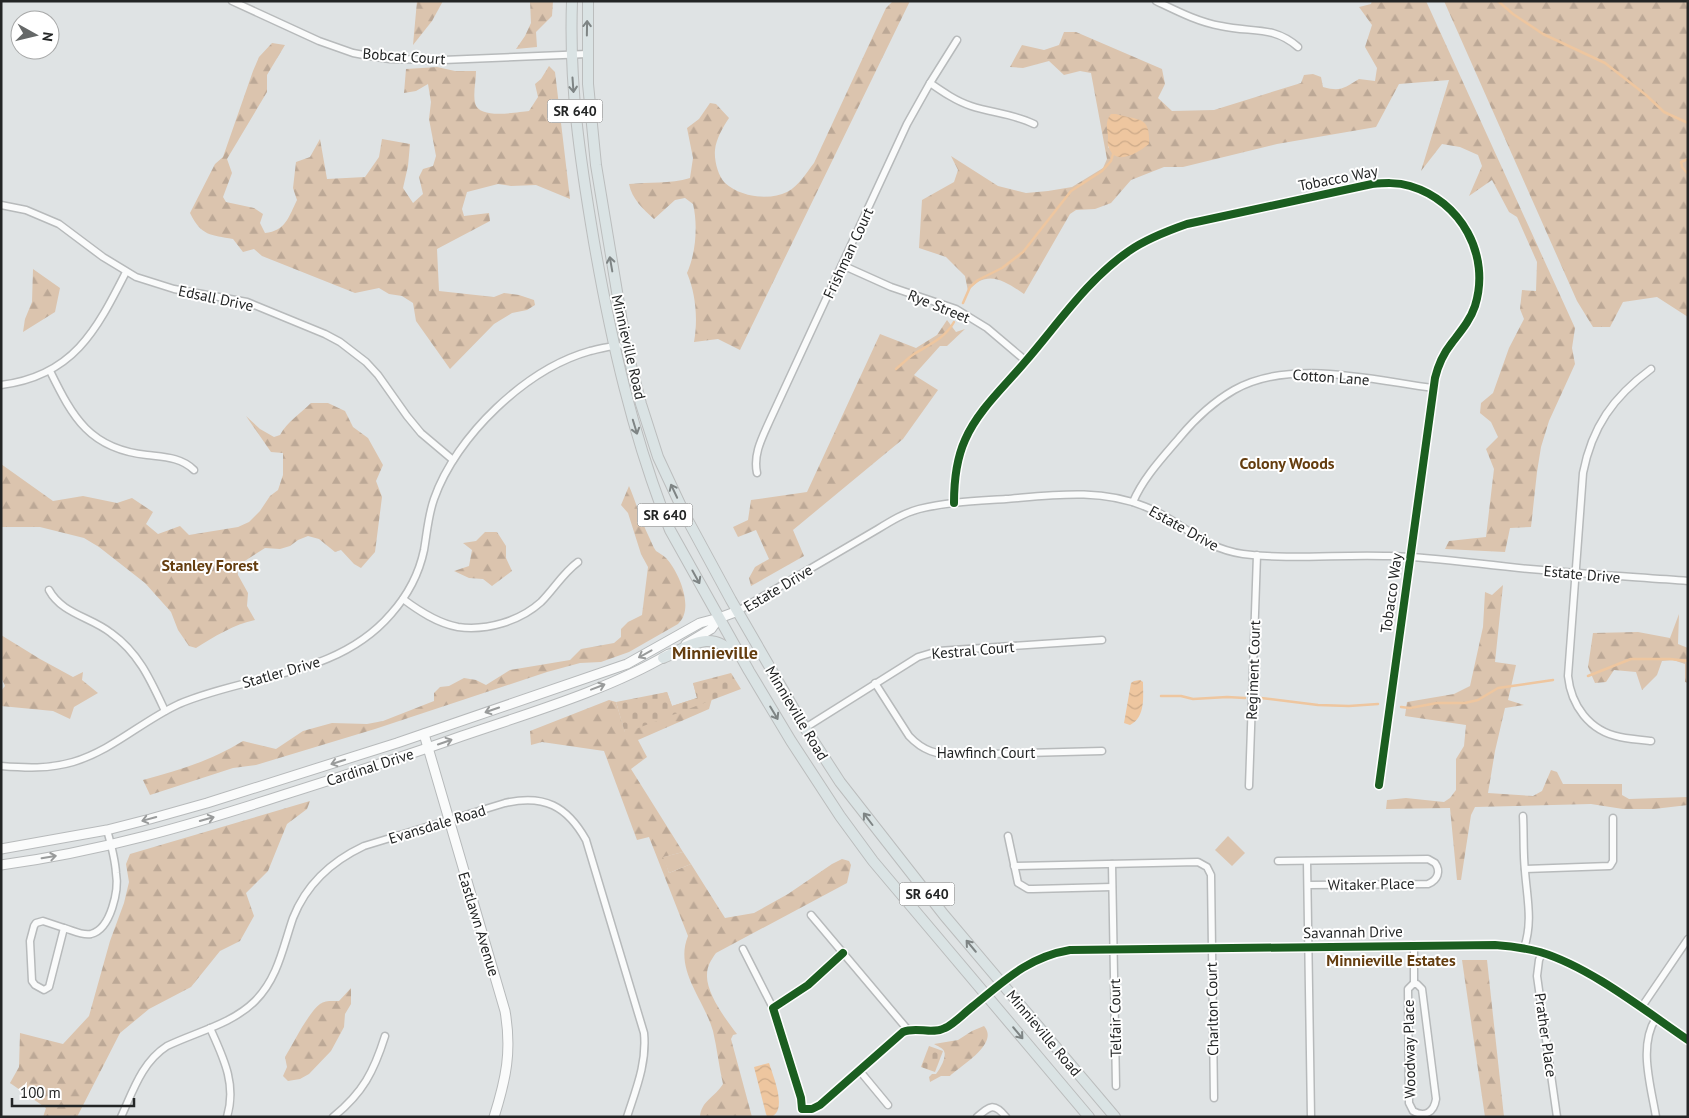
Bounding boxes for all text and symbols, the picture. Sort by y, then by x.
north arrow [10,10,60,60]
one-way arrow [582,20,592,36]
text: N [38,31,57,43]
street label: Bobcat Court [362,44,446,68]
one-way arrow [568,77,577,93]
road number: SR 640 [548,100,602,122]
street label: Tobacco Way [1297,161,1379,195]
street label: Frishman Court [819,205,877,301]
one-way arrow [606,256,616,272]
street label: Edsall Drive [177,281,255,315]
street label: Rye Street [905,285,973,327]
street label: Minnieville Road [608,293,650,401]
street label: Cotton Lane [1292,365,1370,389]
one-way arrow [631,418,641,434]
district label: Colony Woods [1239,453,1335,473]
one-way arrow [669,484,678,499]
street label: Estate Drive [1146,501,1222,555]
road number: SR 640 [638,504,692,526]
street label: Tobacco Way [1376,552,1406,634]
district label: Stanley Forest [161,555,259,575]
street label: Estate Drive [740,560,816,616]
street label: Estate Drive [1543,561,1621,587]
one-way arrow [692,569,702,583]
street label: Regiment Court [1242,620,1264,720]
street label: Kestral Court [931,637,1015,663]
district label: Minnieville [672,641,758,664]
one-way arrow [638,650,652,660]
street label: Statler Drive [240,652,322,692]
street label: Minnieville Road [761,662,833,764]
one-way arrow [590,682,605,691]
one-way arrow [770,705,780,719]
one-way arrow [485,706,500,715]
one-way arrow [437,737,453,747]
street label: Hawfinch Court [937,743,1035,762]
street label: Cardinal Drive [324,744,416,790]
one-way arrow [330,757,346,767]
street label: Evansdale Road [386,800,488,848]
one-way arrow [863,813,874,826]
one-way arrow [199,814,215,824]
one-way arrow [142,815,158,825]
one-way arrow [41,852,57,862]
street label: Eastlawn Avenue [454,869,504,979]
street label: Witaker Place [1327,874,1415,894]
road number: SR 640 [900,882,954,906]
street label: Savannah Drive [1303,922,1403,942]
one-way arrow [965,940,976,953]
district label: Minnieville Estates [1326,950,1456,970]
street label: Charlton Court [1202,962,1222,1056]
street label: Telfair Court [1105,979,1125,1057]
street label: Minnieville Road [1002,986,1086,1080]
street label: Prather Place [1531,992,1561,1078]
street label: Woodway Place [1399,999,1419,1099]
one-way arrow [1012,1026,1024,1039]
scale bar [12,1076,135,1108]
text: 100 m [20,1083,61,1102]

